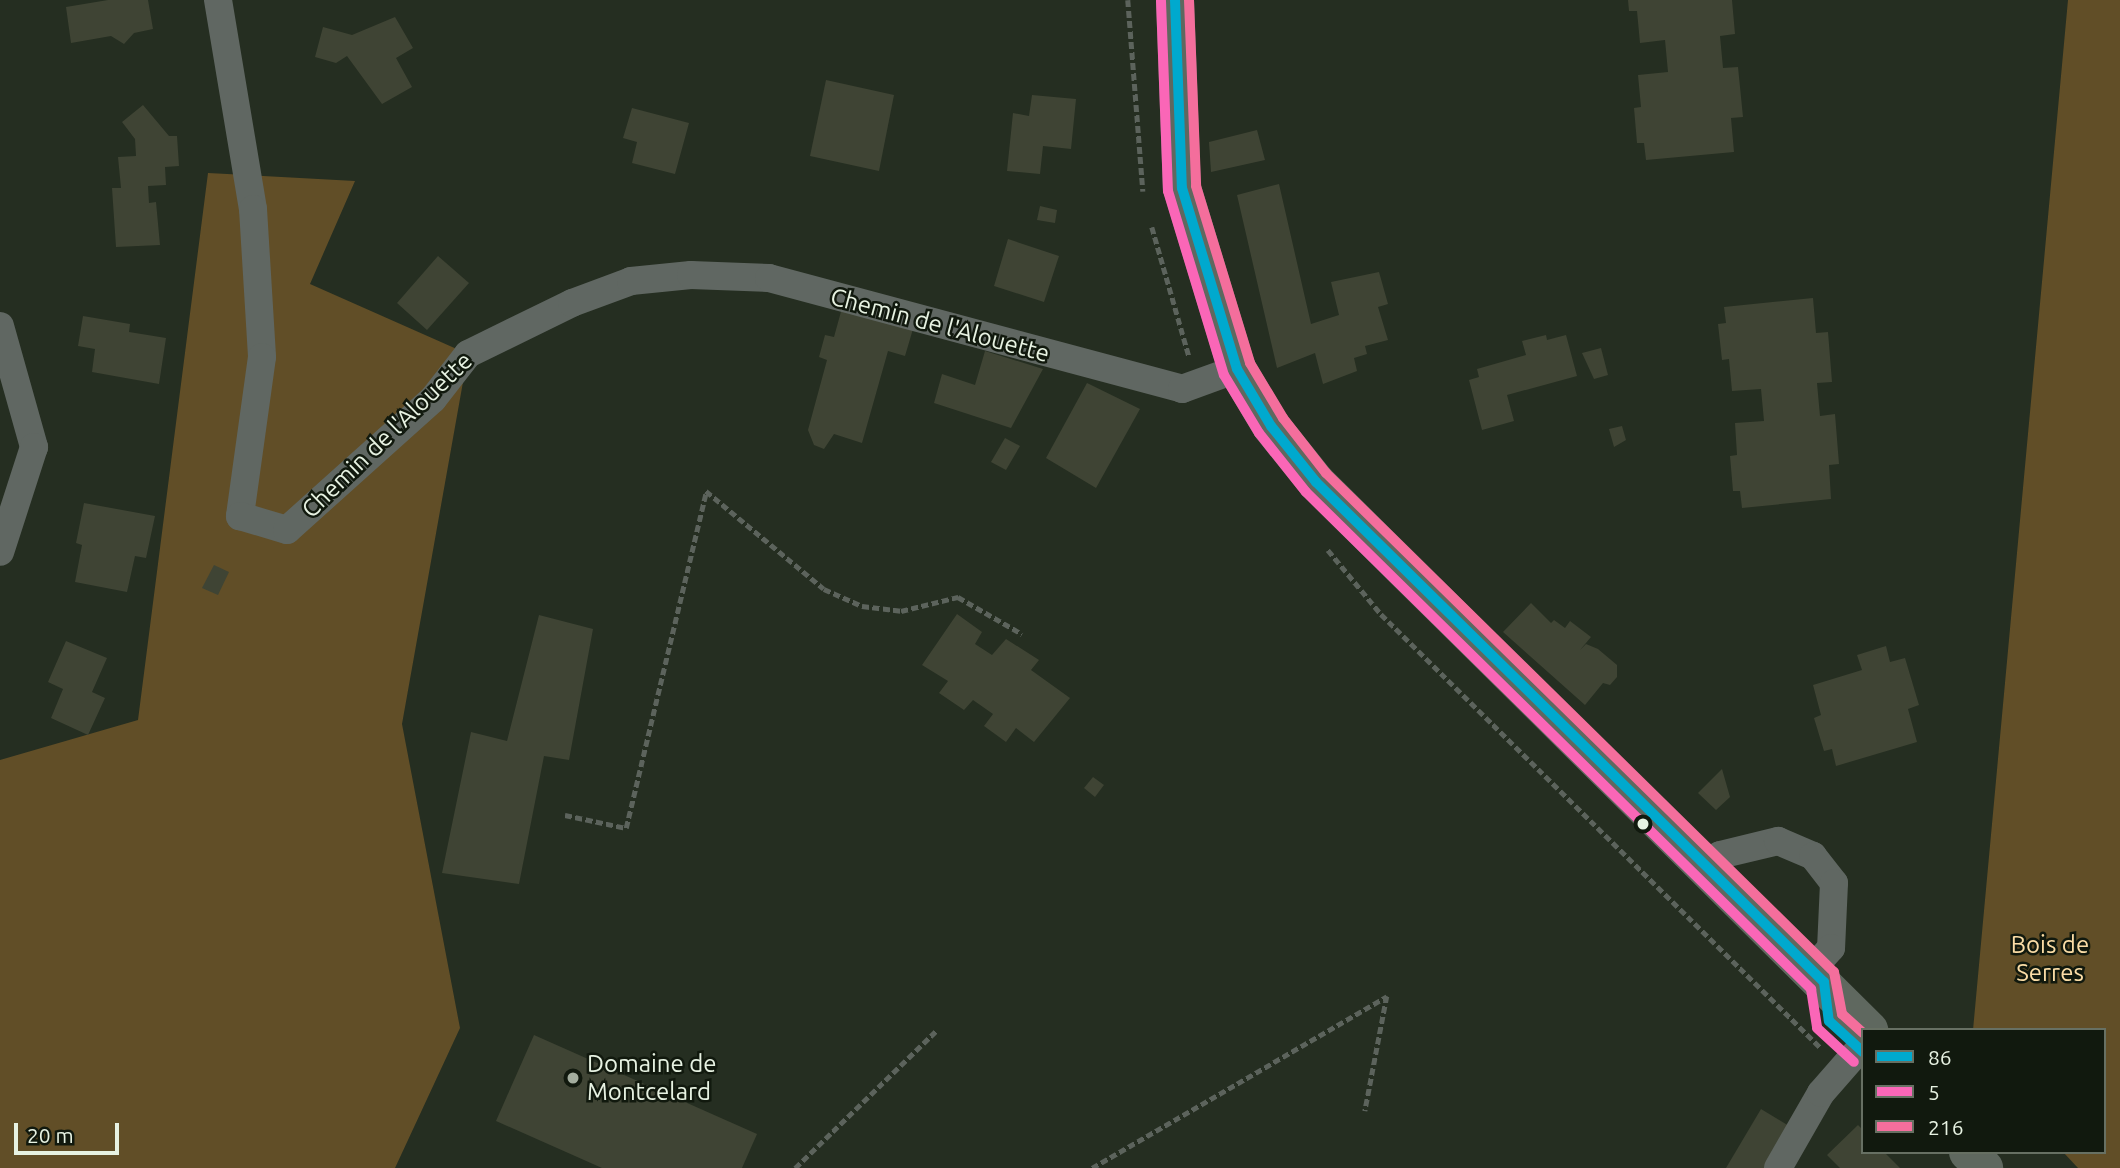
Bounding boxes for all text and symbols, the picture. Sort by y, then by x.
street label: Chemin de l'Alouette [827,282,1053,368]
street label: Chemin de l'Alouette [296,346,478,524]
unlabelled marker [1636,817,1650,831]
park label: Bois de Serres [2011,931,2089,987]
legend [1861,1028,2106,1154]
text: 86 [1928,1045,1952,1069]
place label: Domaine de Montcelard [587,1050,717,1106]
marker: Domaine de Montcelard [565,1070,581,1086]
text: 5 [1928,1080,1940,1104]
scale bar [18,1108,122,1152]
text: 216 [1928,1115,1964,1139]
text: 20 m [27,1123,74,1147]

